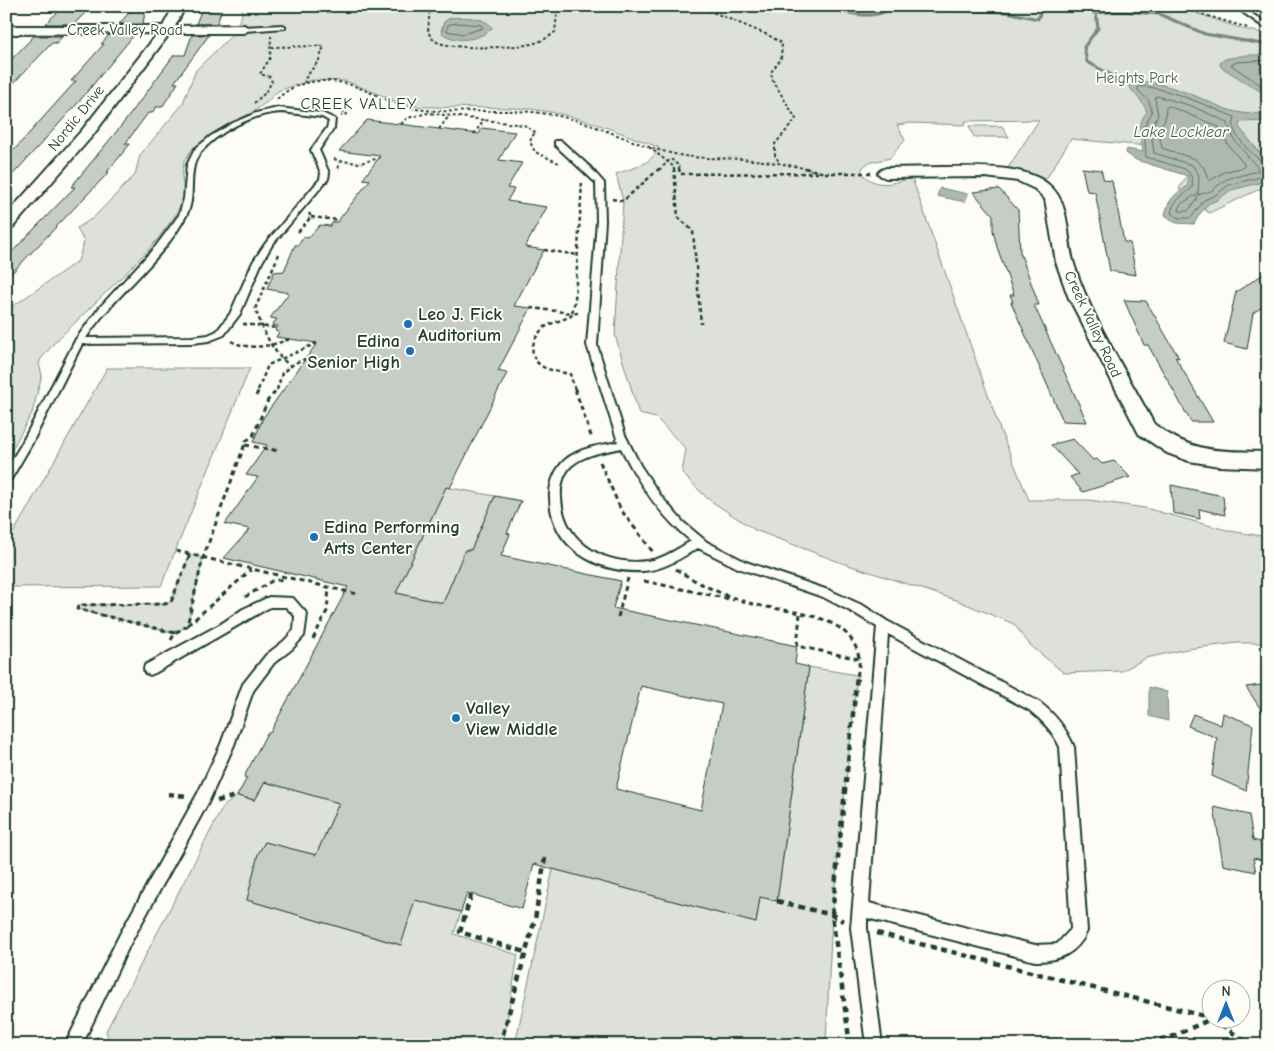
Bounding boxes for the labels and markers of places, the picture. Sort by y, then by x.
place label: Leo J. Fick Auditorium [418,304,502,346]
marker: Leo J. Fick Auditorium [402,318,414,330]
place label: Edina Senior High [308,331,400,373]
marker: Edina Senior High [404,345,416,357]
place label: Edina Performing Arts Center [324,517,460,559]
marker: Edina Performing Arts Center [308,531,320,543]
place label: Valley View Middle [466,698,557,740]
marker: Valley View Middle [450,712,462,724]

